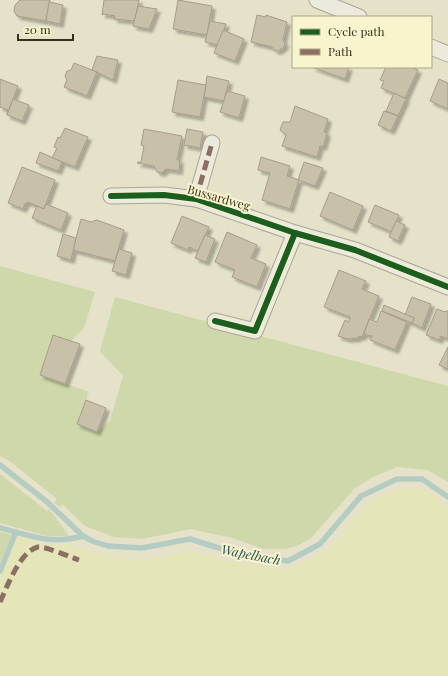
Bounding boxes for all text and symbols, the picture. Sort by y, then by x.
scale bar [18,16,73,42]
legend [292,16,432,68]
text: 20 m [24,21,51,37]
text: Cycle path [328,23,385,39]
text: Path [328,43,352,59]
street label: Bussardweg [186,180,253,214]
water label: Wapelbach [220,540,282,568]

